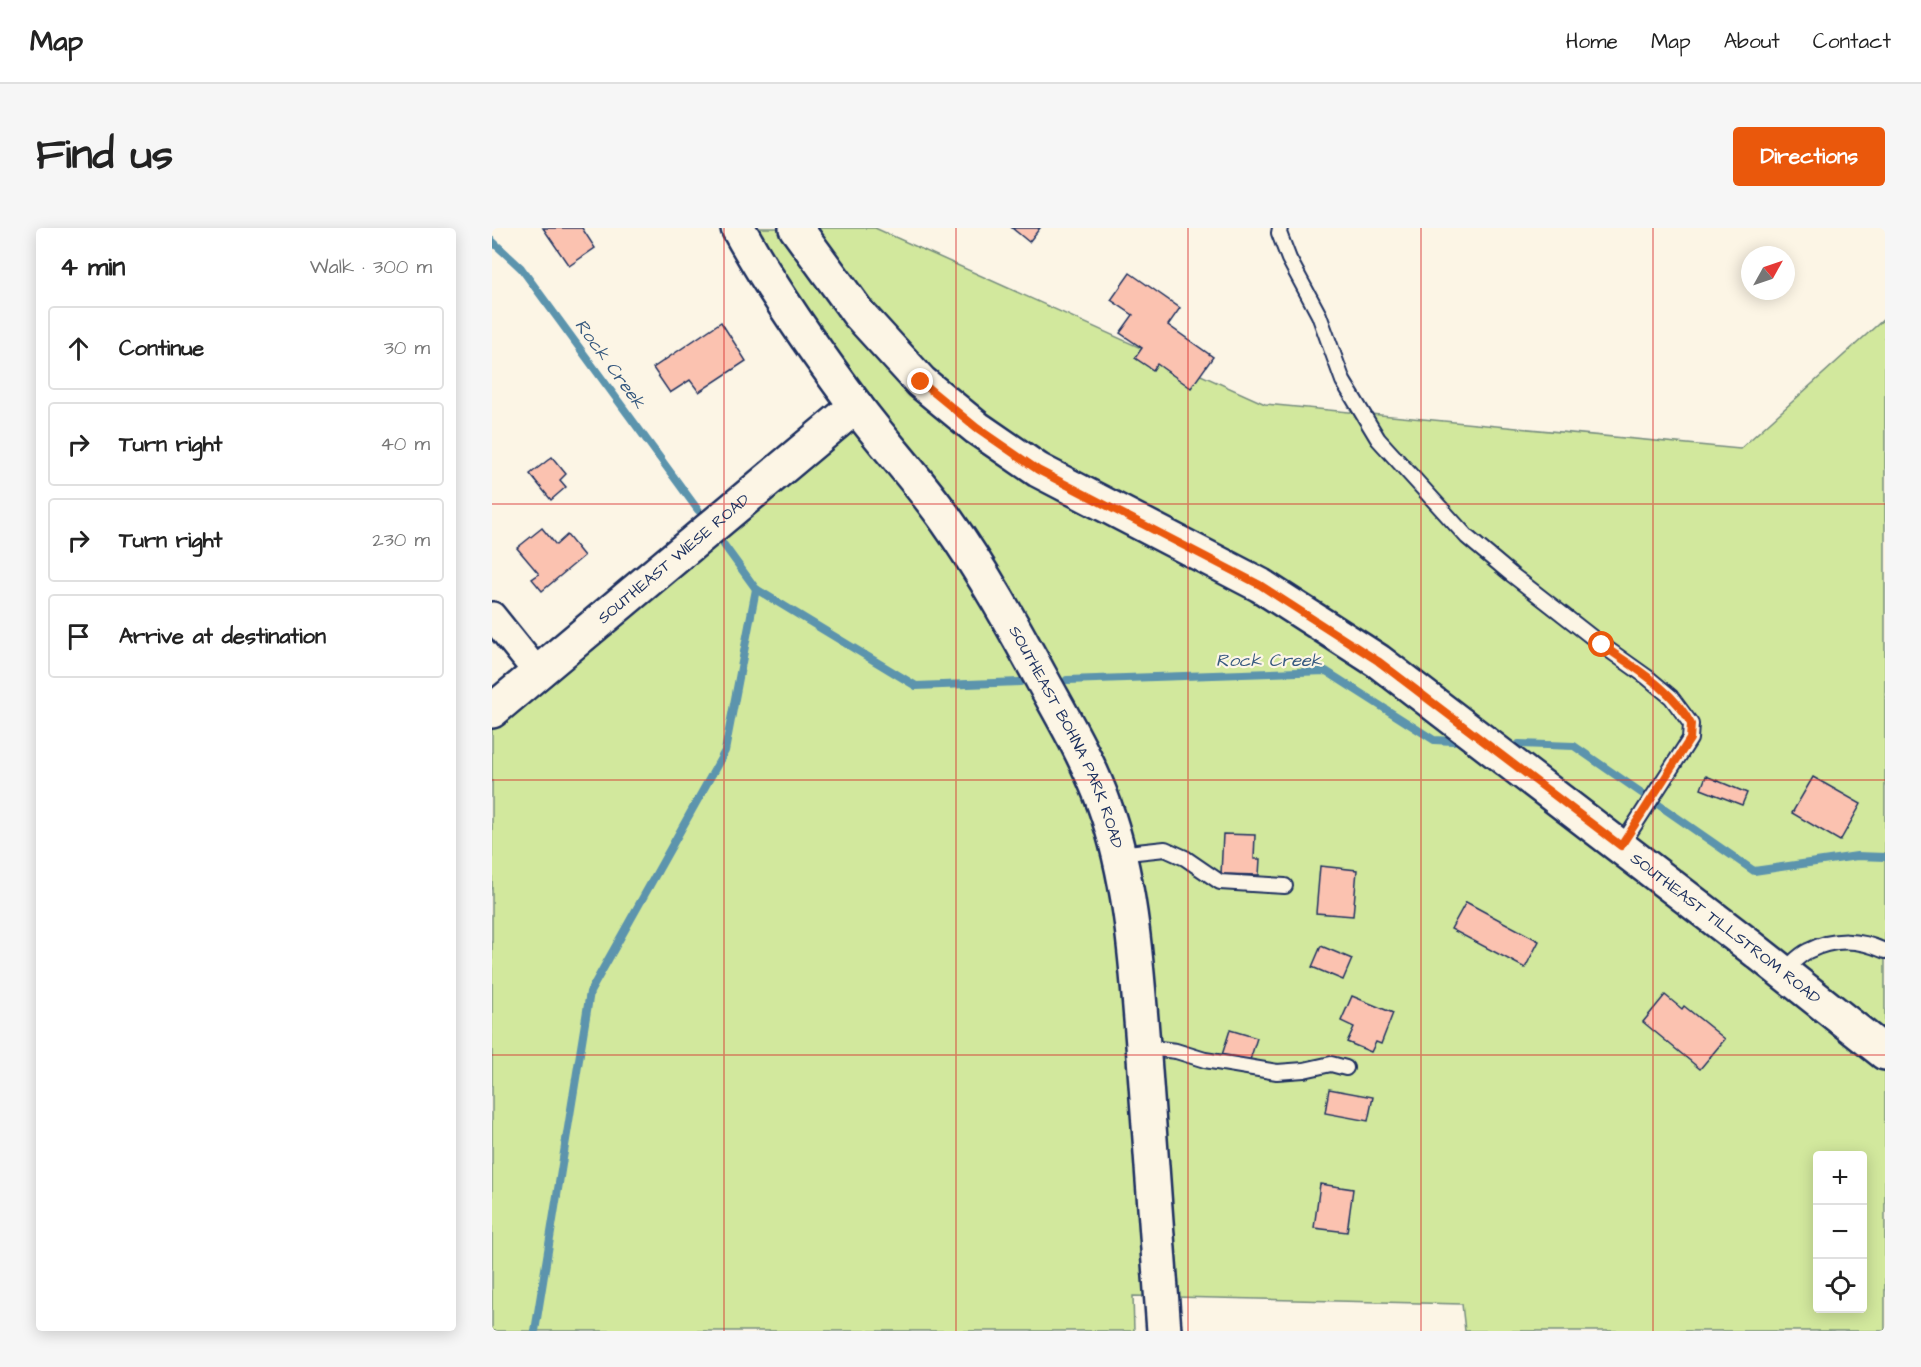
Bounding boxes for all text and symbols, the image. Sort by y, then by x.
text: Map [30,22,83,61]
text: Home [1566,27,1618,56]
text: Map [1651,27,1691,56]
text: About [1724,27,1780,56]
text: Contact [1813,27,1891,56]
text: Find us [36,127,173,185]
button: Directions [1733,127,1885,186]
north arrow [1741,246,1795,300]
text: 4 min [60,249,125,285]
text: Walk · 300 m [310,253,432,281]
water label: Rock Creek [569,314,652,415]
icon: ahead [62,332,95,365]
text: Continue [119,333,204,364]
text: 30 m [384,334,430,362]
route end [907,368,933,394]
icon: right [62,428,95,461]
text: Turn right [119,429,222,460]
text: 40 m [380,430,430,458]
street label: SOUTHEAST WIESE ROAD [593,489,754,629]
icon: right [62,524,95,557]
text: Turn right [119,525,222,556]
text: 230 m [372,526,430,554]
icon: arrive [62,620,95,653]
text: Arrive at destination [119,621,326,652]
street label: SOUTHEAST BOHNA PARK ROAD [1004,622,1128,851]
route start [1588,631,1614,657]
water label: Rock Creek [1216,648,1323,673]
street label: SOUTHEAST TILLSTROM ROAD [1626,847,1825,1009]
map controls [1813,1151,1867,1313]
button: + [1813,1151,1867,1205]
button: − [1813,1205,1867,1259]
button: locate [1813,1259,1867,1313]

